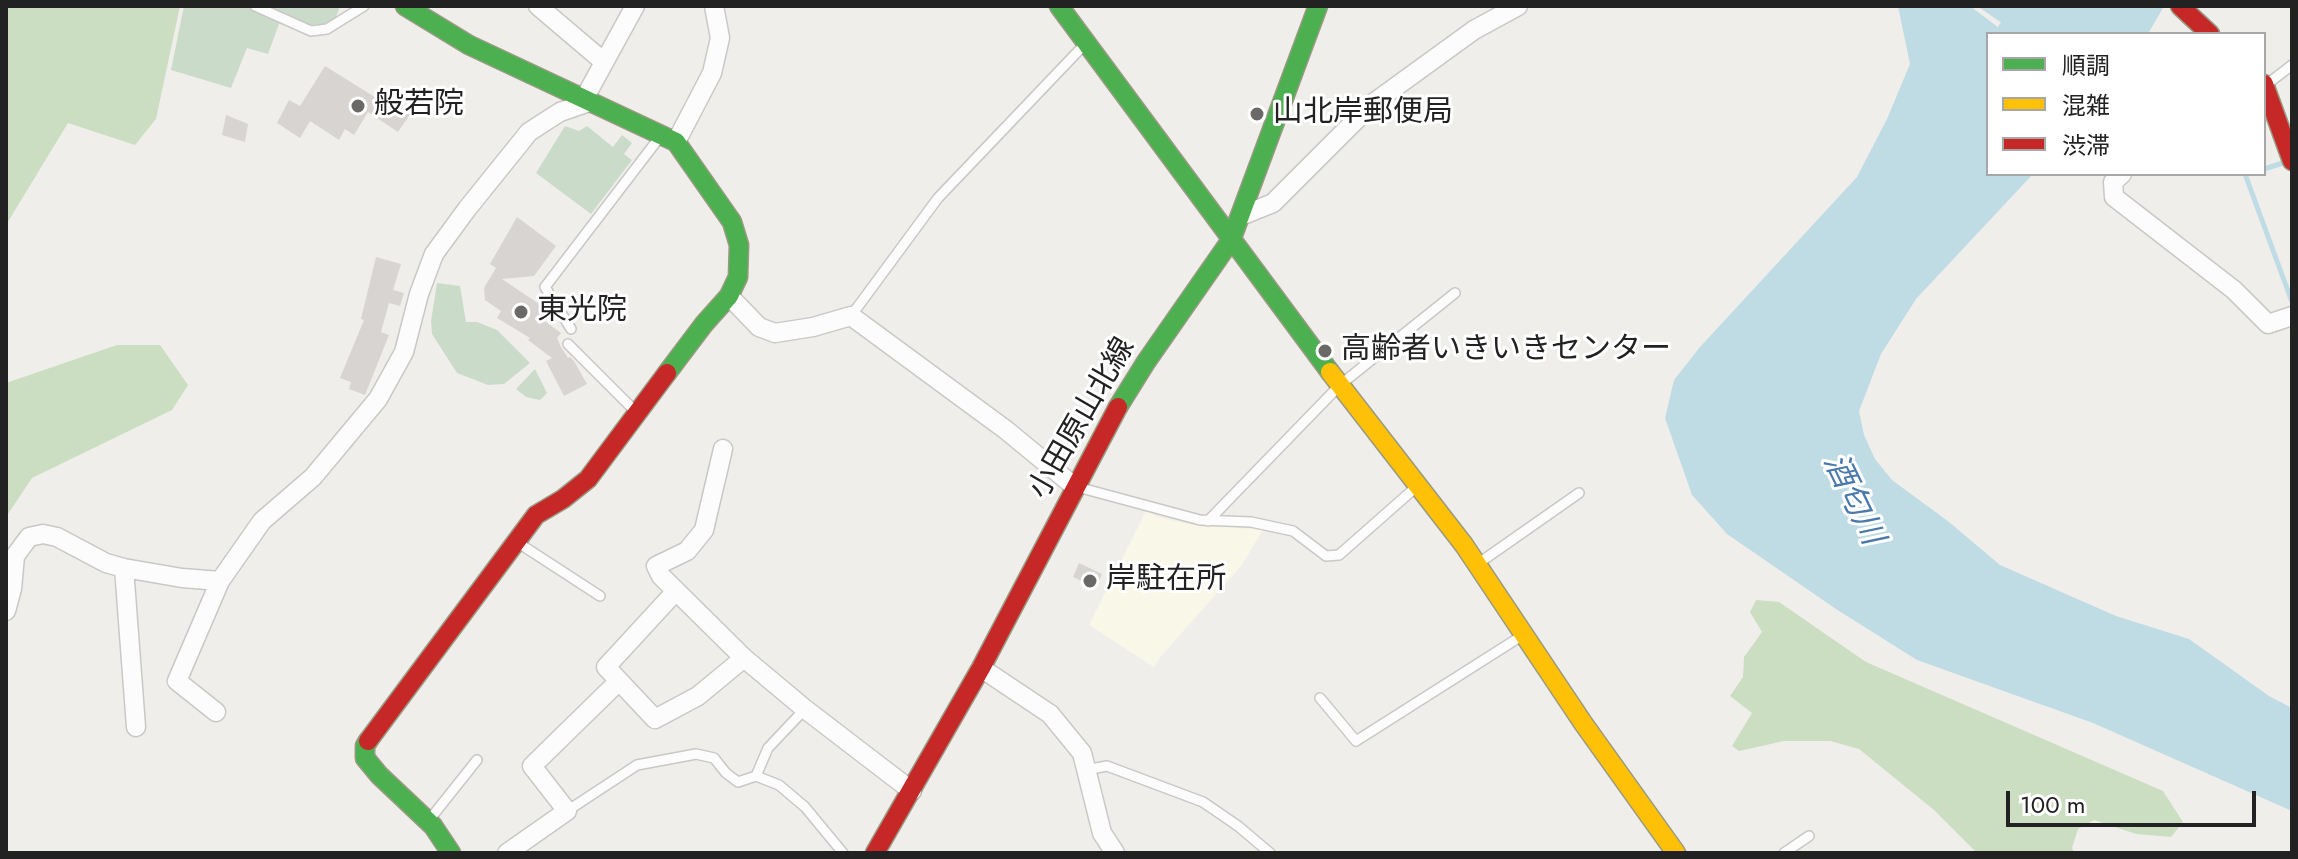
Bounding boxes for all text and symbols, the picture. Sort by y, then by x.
legend [1986,32,2266,176]
text: 順調 [2062,48,2110,83]
place label: 般若院 [374,88,464,124]
text: 混雑 [2062,88,2110,123]
place label: 山北岸郵便局 [1273,96,1453,132]
marker: 般若院 [349,97,367,115]
marker: 山北岸郵便局 [1248,105,1266,123]
text: 渋滞 [2062,128,2110,163]
place label: 東光院 [537,294,627,330]
marker: 東光院 [512,303,530,321]
street label: 小田原山北線 [1022,332,1144,506]
place label: 高齢者いきいきセンター [1341,333,1671,369]
marker: 高齢者いきいきセンター [1316,342,1334,360]
water label: 酒匂川 [1814,448,1890,552]
place label: 岸駐在所 [1106,563,1226,599]
marker: 岸駐在所 [1081,572,1099,590]
scale bar [2010,775,2260,825]
text: 100 m [2020,787,2086,822]

